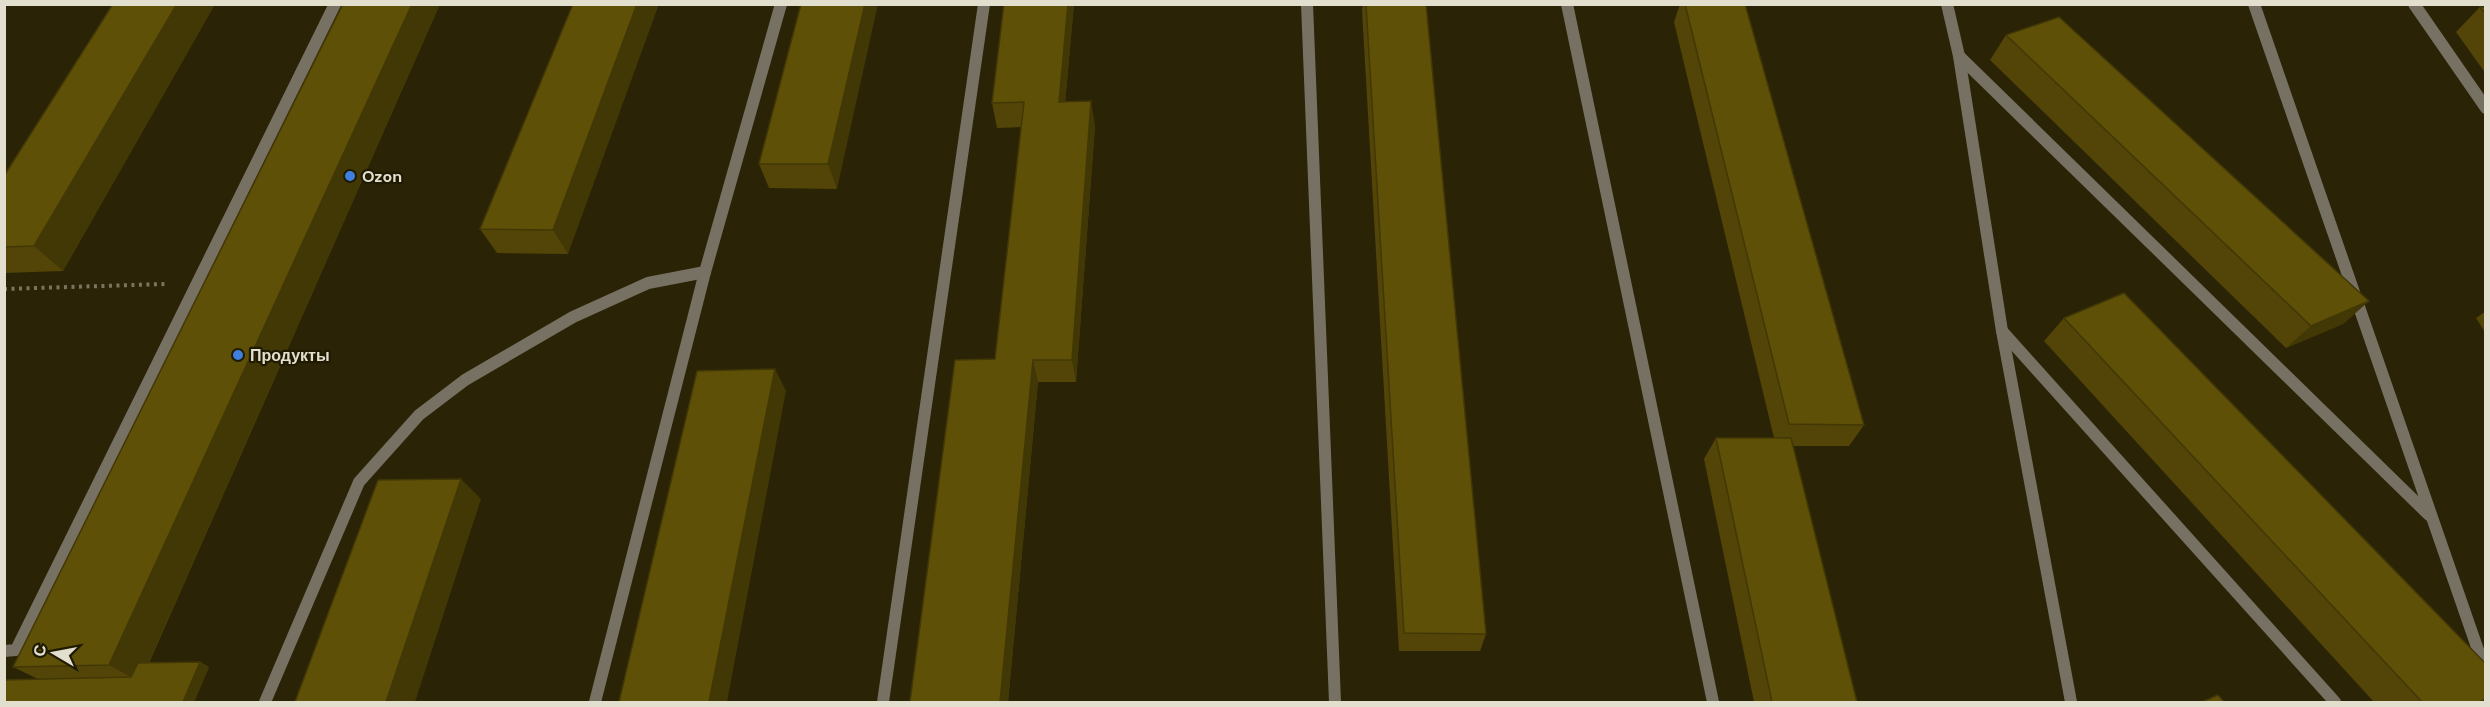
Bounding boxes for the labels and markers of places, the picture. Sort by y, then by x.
place label: Ozon [362,166,402,187]
marker: Ozon [343,169,357,183]
place label: Продукты [250,345,330,366]
marker: Продукты [231,348,245,362]

